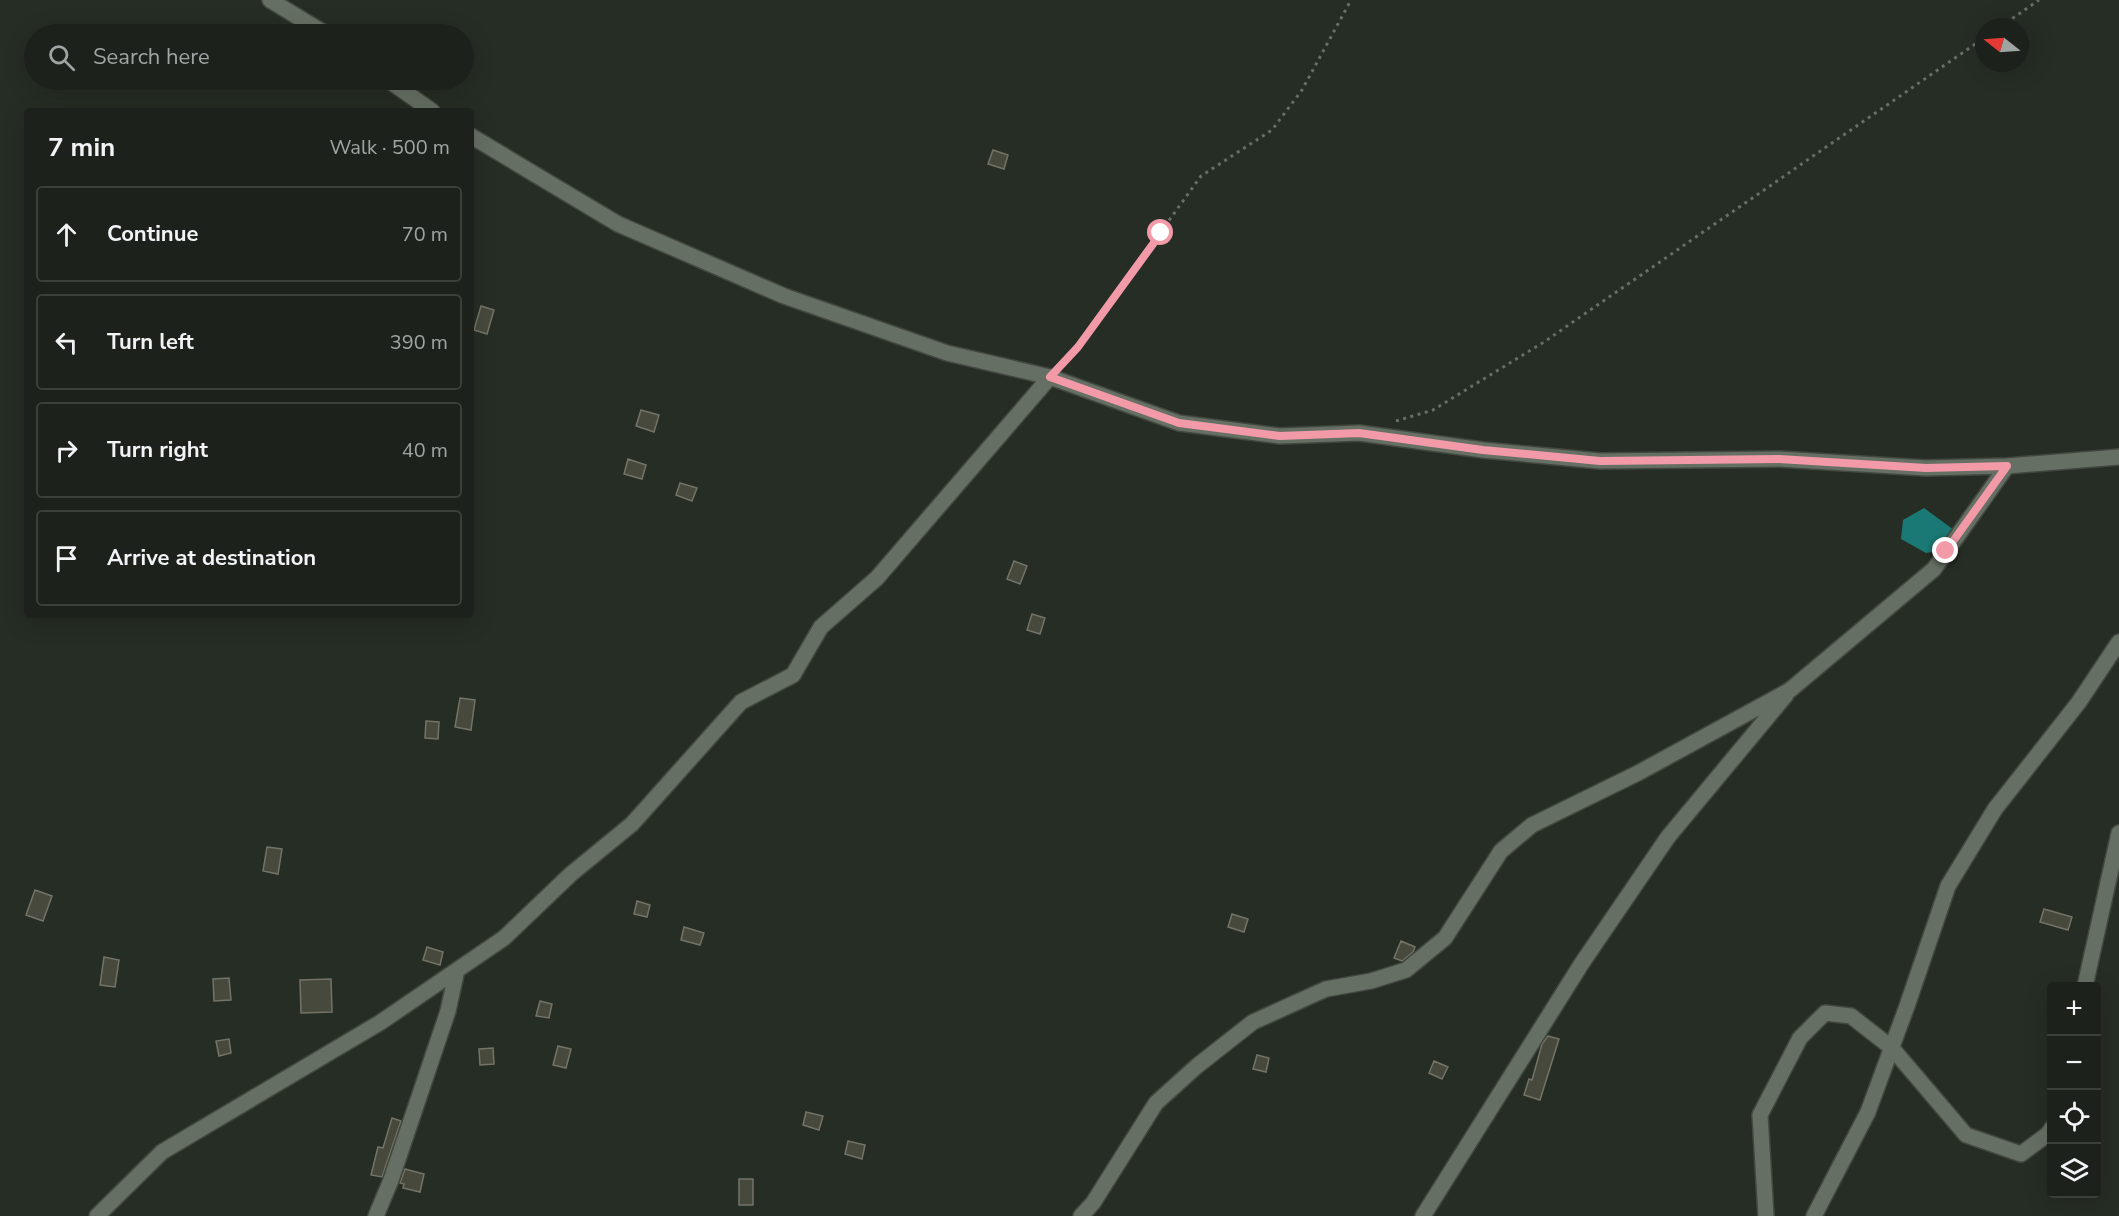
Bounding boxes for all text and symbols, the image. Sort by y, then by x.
north arrow [1975,18,2029,72]
search box [24,24,474,90]
icon: search [45,41,78,74]
text: Search here [93,42,210,72]
text: 7 min [48,130,115,165]
text: Walk · 500 m [330,134,450,161]
icon: ahead [50,218,83,251]
text: Continue [107,219,198,249]
route start [1147,219,1173,245]
text: 70 m [402,221,448,248]
icon: left [50,326,83,359]
text: Turn left [107,327,194,357]
text: 390 m [390,329,448,356]
icon: right [50,434,83,467]
text: Turn right [107,435,208,465]
text: 40 m [402,437,448,464]
route end [1932,537,1958,563]
icon: arrive [50,542,83,575]
text: Arrive at destination [107,543,316,573]
map controls [2047,982,2101,1198]
button: + [2047,982,2101,1036]
button: − [2047,1036,2101,1090]
button: locate [2047,1090,2101,1144]
button: layers [2047,1144,2101,1198]

